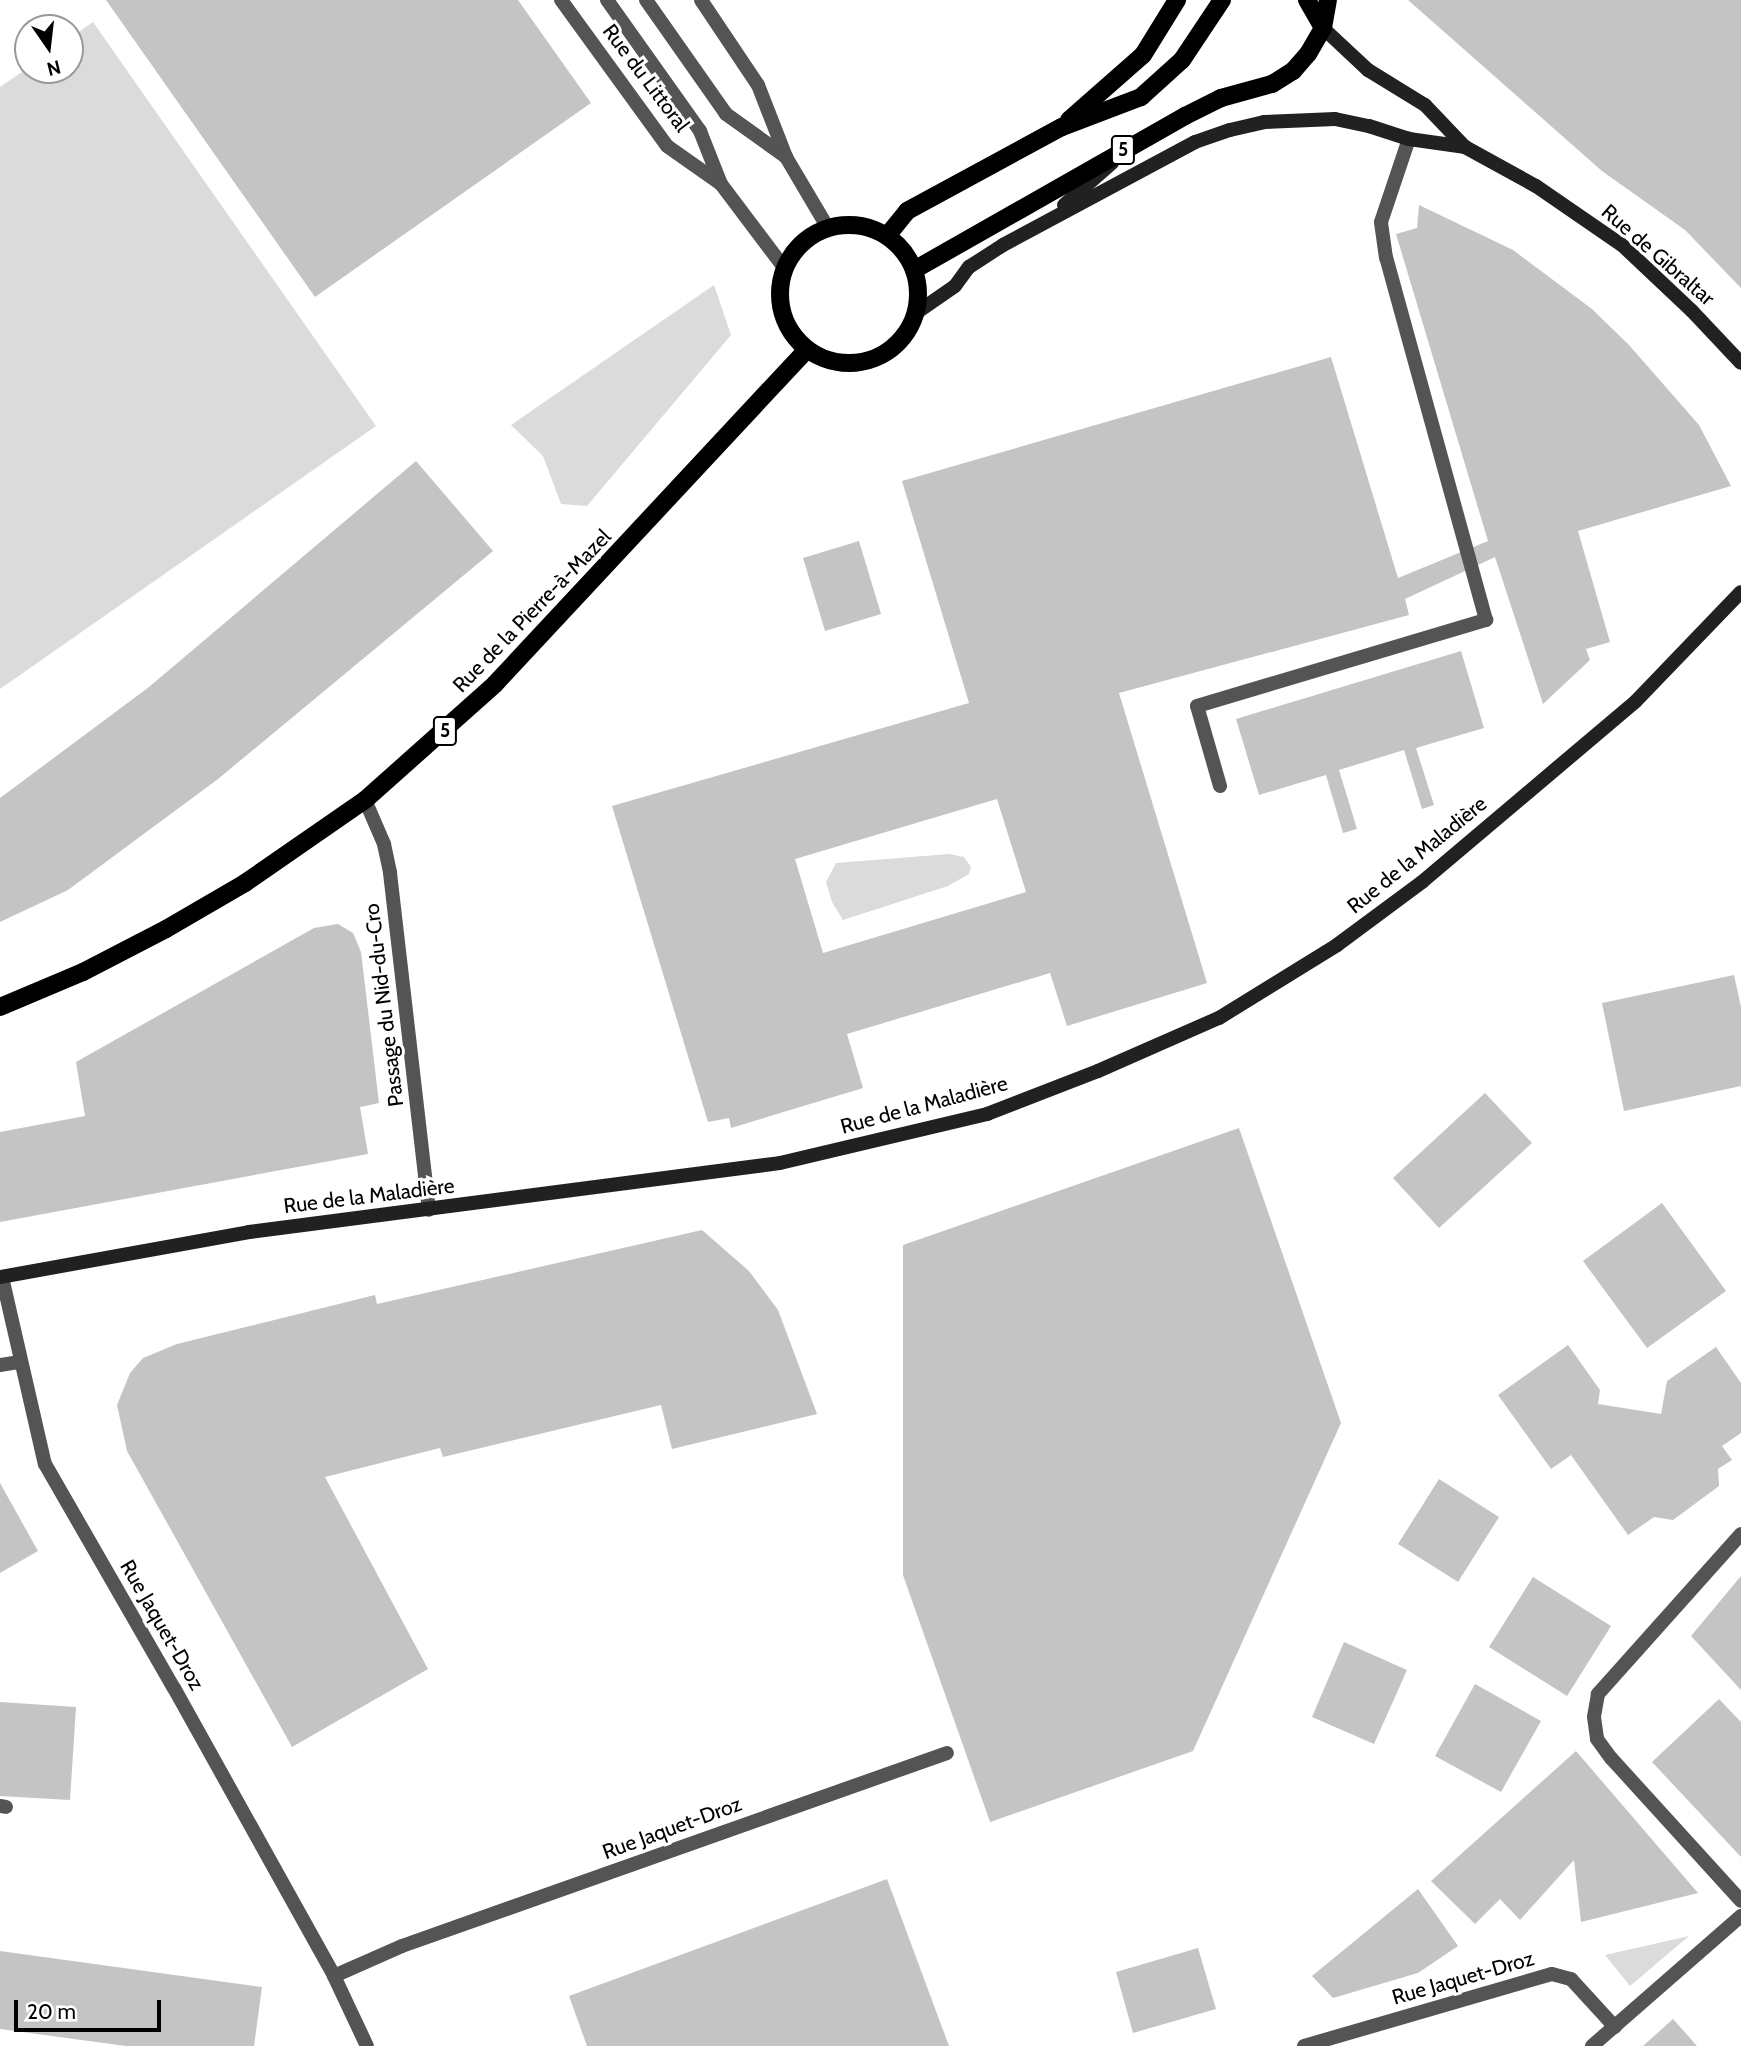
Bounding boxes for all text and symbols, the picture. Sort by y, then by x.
north arrow [14,14,84,84]
street label: Rue du Littoral [597,19,695,137]
text: N [44,55,63,81]
road number: 5 [1111,134,1135,166]
street label: Rue de Gibraltar [1596,199,1720,311]
street label: Rue de la Pierre-à-Mazel [448,524,616,698]
road number: 5 [433,716,457,746]
street label: Rue de la Maladière [1342,791,1492,919]
street label: Passage du Nid-du-Cro [359,902,409,1108]
street label: Rue de la Maladière [838,1071,1010,1139]
street label: Rue de la Maladière [282,1173,456,1219]
street label: Rue Jaquet-Droz [115,1555,209,1695]
street label: Rue Jaquet-Droz [599,1791,745,1865]
street label: Rue Jaquet-Droz [1389,1946,1537,2010]
scale bar [18,1986,164,2030]
text: 20 m [27,1999,76,2024]

